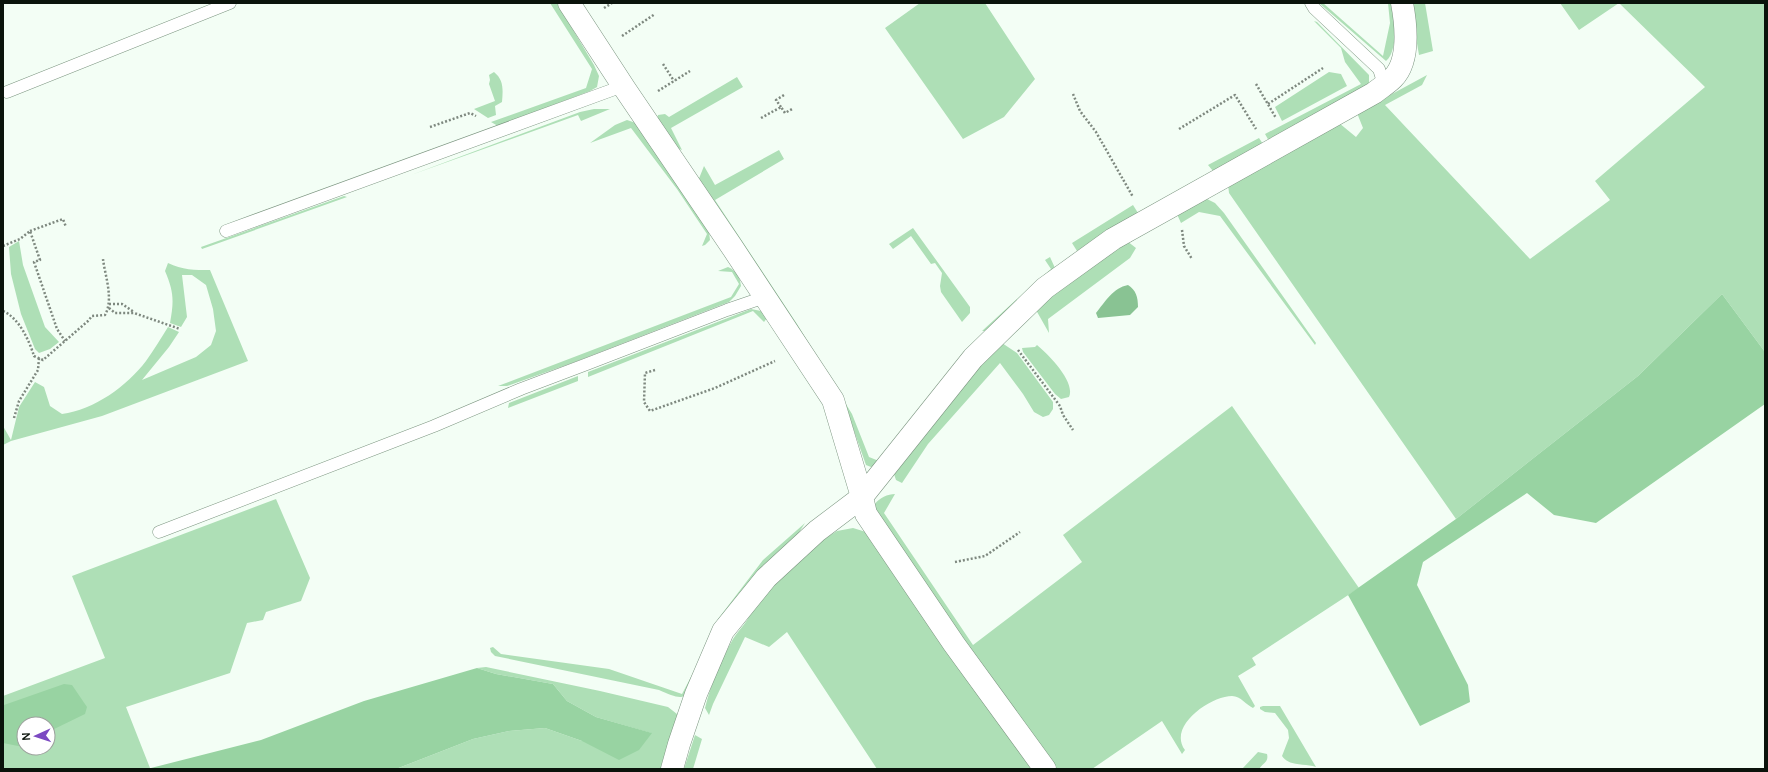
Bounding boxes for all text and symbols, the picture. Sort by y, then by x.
north arrow [16,716,56,756]
text: N [18,732,33,741]

